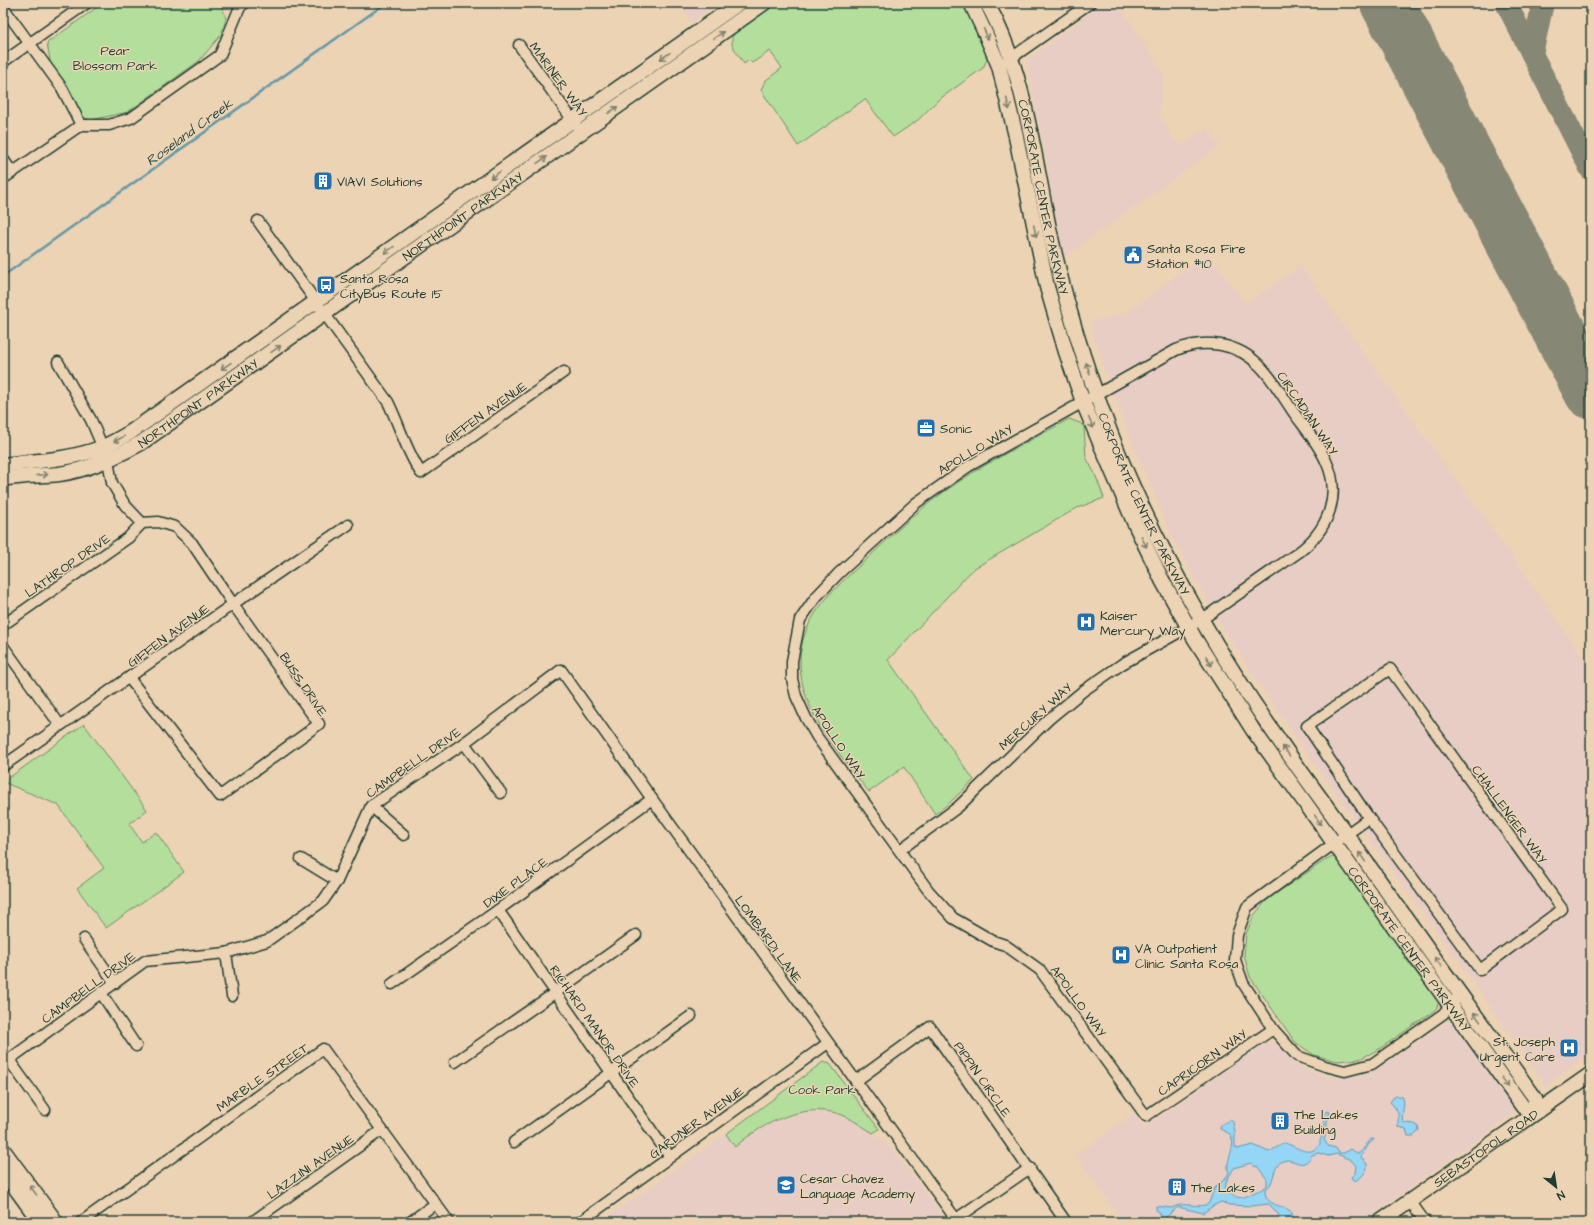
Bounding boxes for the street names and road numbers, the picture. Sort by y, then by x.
street label: MARINER WAY [525,39,591,121]
street label: CORPORATE CENTER PARKWAY [1013,98,1073,297]
street label: NORTHPOINT PARKWAY [399,168,527,266]
street label: NORTHPOINT PARKWAY [134,355,262,453]
street label: CIRCADIAN WAY [1272,368,1342,459]
street label: GIFFEN AVENUE [441,377,531,448]
street label: CORPORATE CENTER PARKWAY [1094,410,1194,599]
street label: APOLLO WAY [935,420,1017,479]
street label: LATHROP DRIVE [21,530,114,602]
street label: GIFFEN AVENUE [124,600,213,672]
street label: BUSS DRIVE [275,649,331,721]
street label: MERCURY WAY [995,679,1076,755]
street label: APOLLO WAY [807,702,869,783]
street label: CAMPBELL DRIVE [362,723,465,802]
street label: CHALLENGER WAY [1467,762,1551,868]
street label: DIXIE PLACE [480,853,552,912]
street label: CORPORATE CENTER PARKWAY [1343,863,1474,1036]
street label: LOMBARDI LANE [730,892,806,987]
street label: CAMPBELL DRIVE [38,947,140,1028]
street label: RICHARD MANOR DRIVE [545,962,643,1092]
street label: APOLLO WAY [1046,962,1110,1041]
street label: CAPRICORN WAY [1154,1025,1251,1100]
street label: PIPPIN CIRCLE [949,1038,1015,1121]
street label: MARBLE STREET [213,1039,313,1116]
street label: GARDNER AVENUE [646,1082,748,1163]
street label: SEBASTOPOL ROAD [1430,1105,1543,1192]
street label: LAZZINI AVENUE [264,1130,358,1204]

